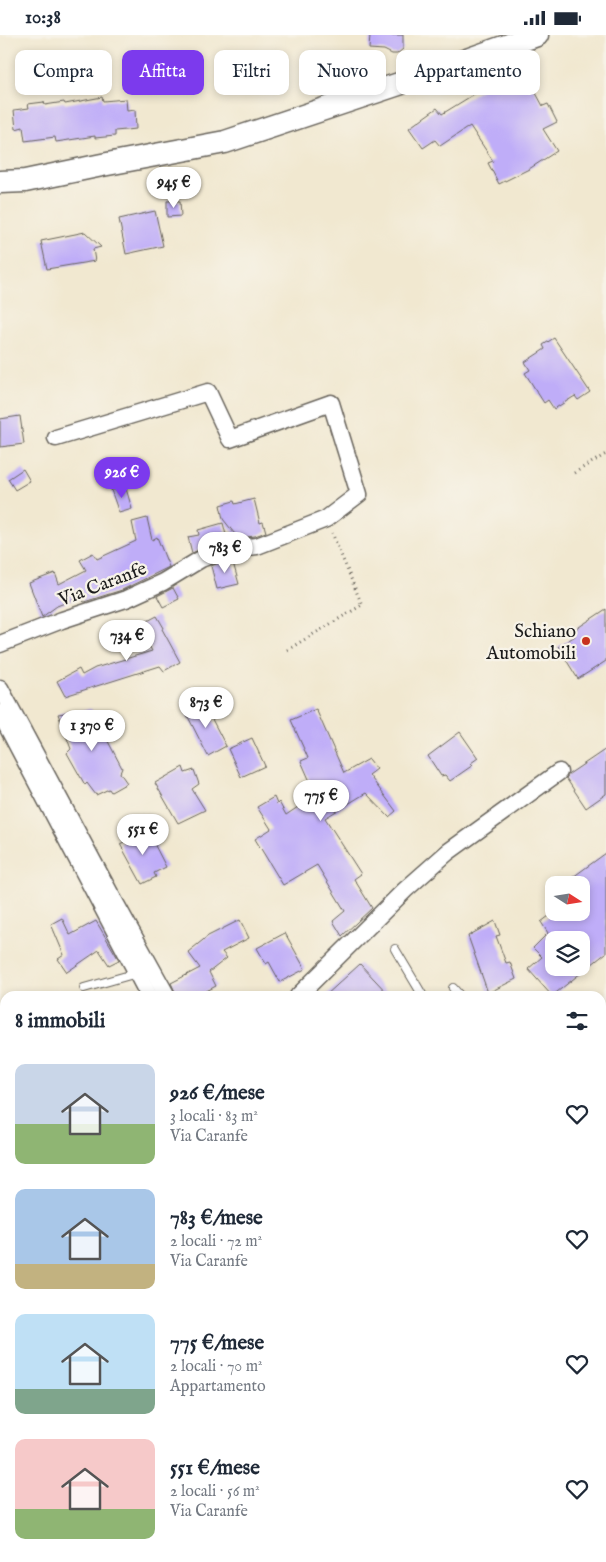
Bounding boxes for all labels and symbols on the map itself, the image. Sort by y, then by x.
pin: 945 € [139,167,209,209]
pin: 926 € [87,457,157,499]
pin: 783 € [190,531,260,574]
street label: Via Caranfe [54,557,150,613]
pin: 734 € [92,619,162,662]
place label: Schiano Automobili [485,620,576,666]
marker: Schiano Automobili [580,635,592,647]
pin: 873 € [171,687,241,729]
pin: 1 370 € [46,709,138,752]
pin: 775 € [286,779,356,822]
pin: 551 € [108,813,178,856]
north arrow [545,876,590,921]

